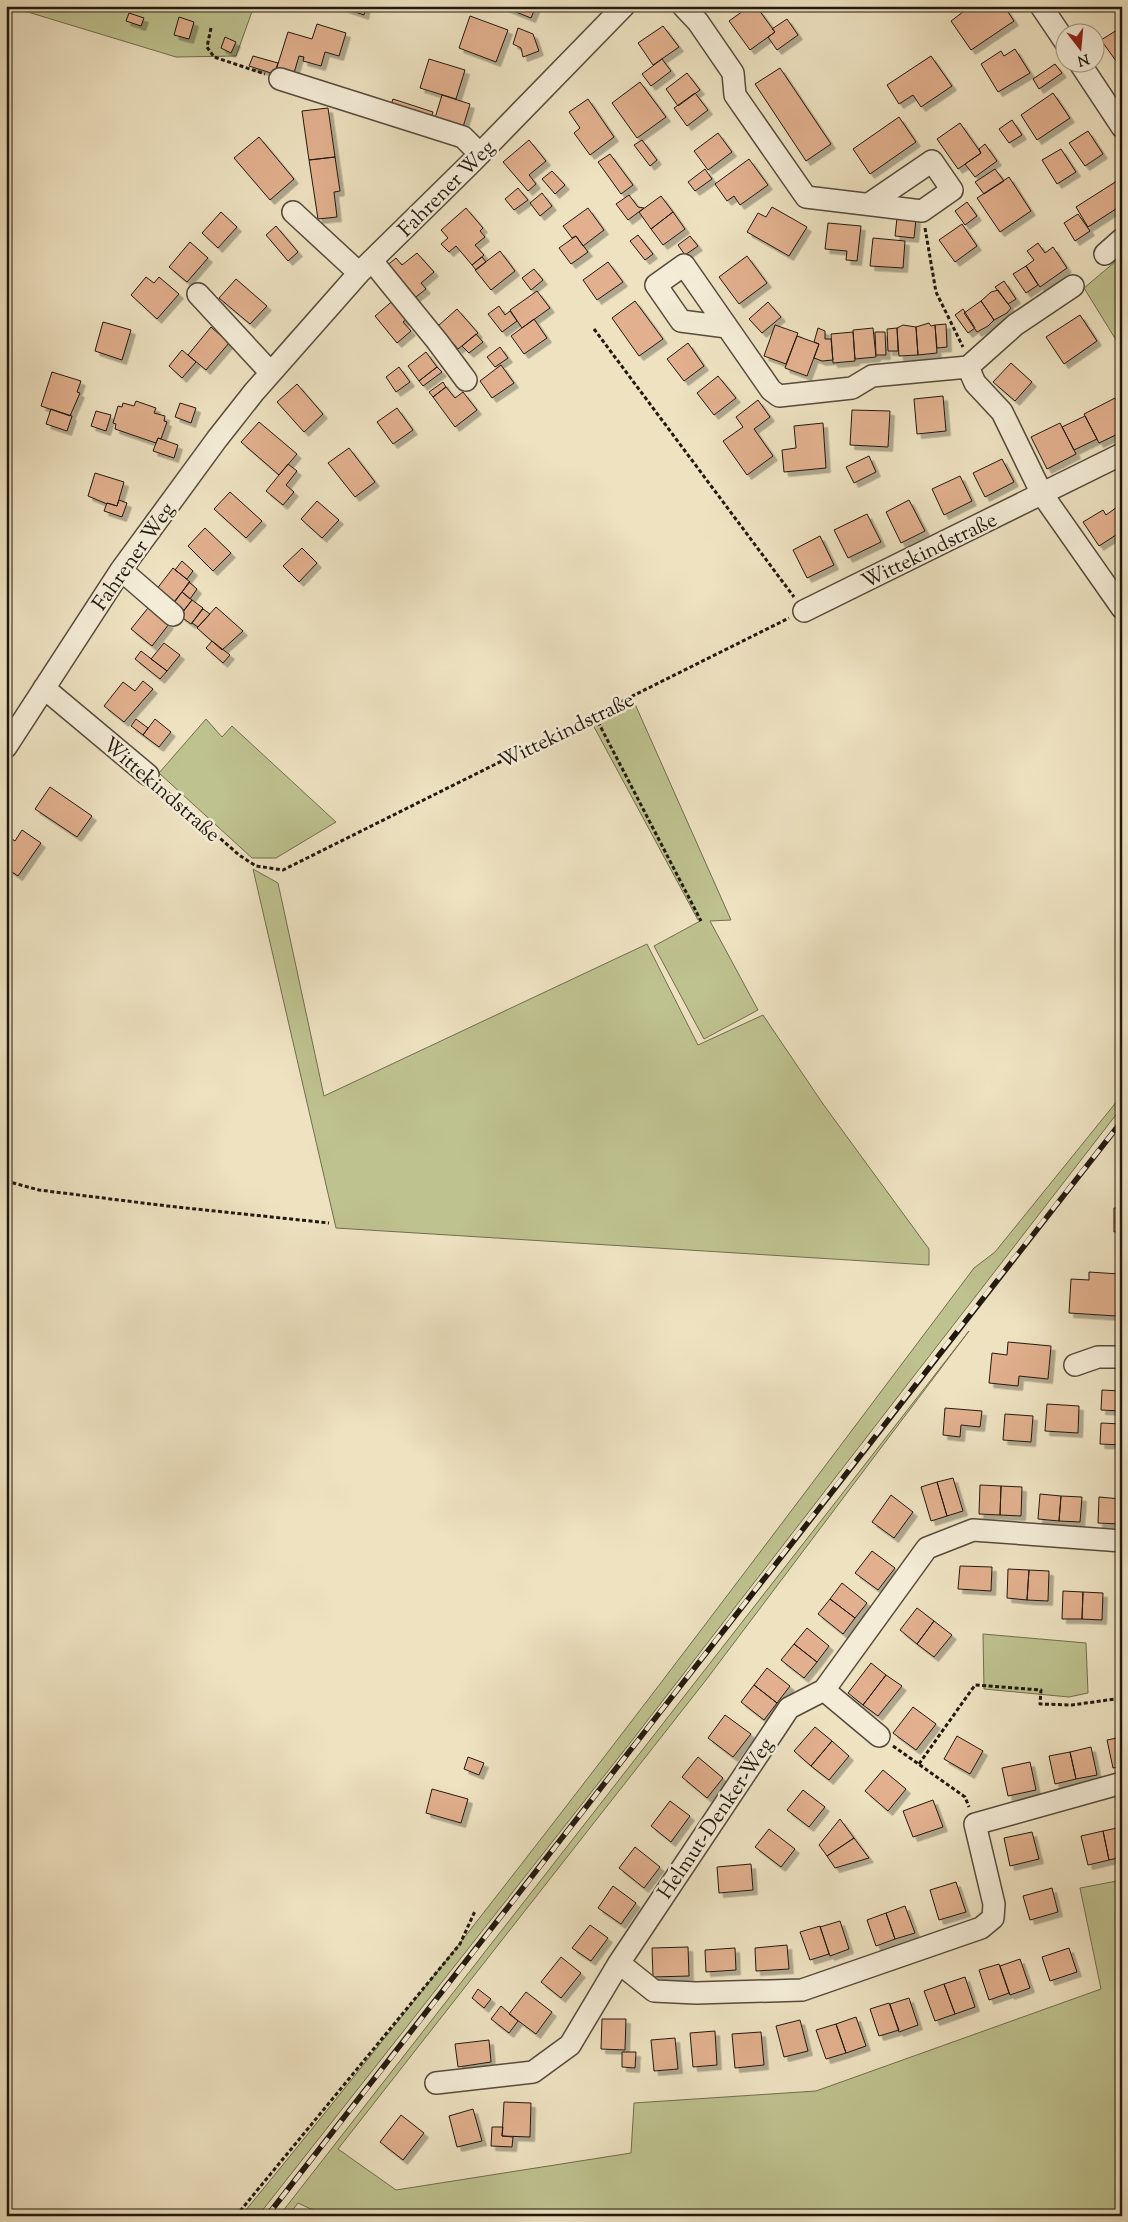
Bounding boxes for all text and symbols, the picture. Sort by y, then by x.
north arrow [1056,22,1106,72]
text: N [1075,47,1091,70]
street label: Fahrener Weg [392,134,503,245]
street label: Fahrener Weg [86,497,183,618]
street label: Wittekindstraße [857,506,1003,598]
street label: Wittekindstraße [494,686,640,778]
street label: Wittekindstraße [95,731,226,850]
street label: Helmut-Denker-Weg [651,1732,782,1906]

